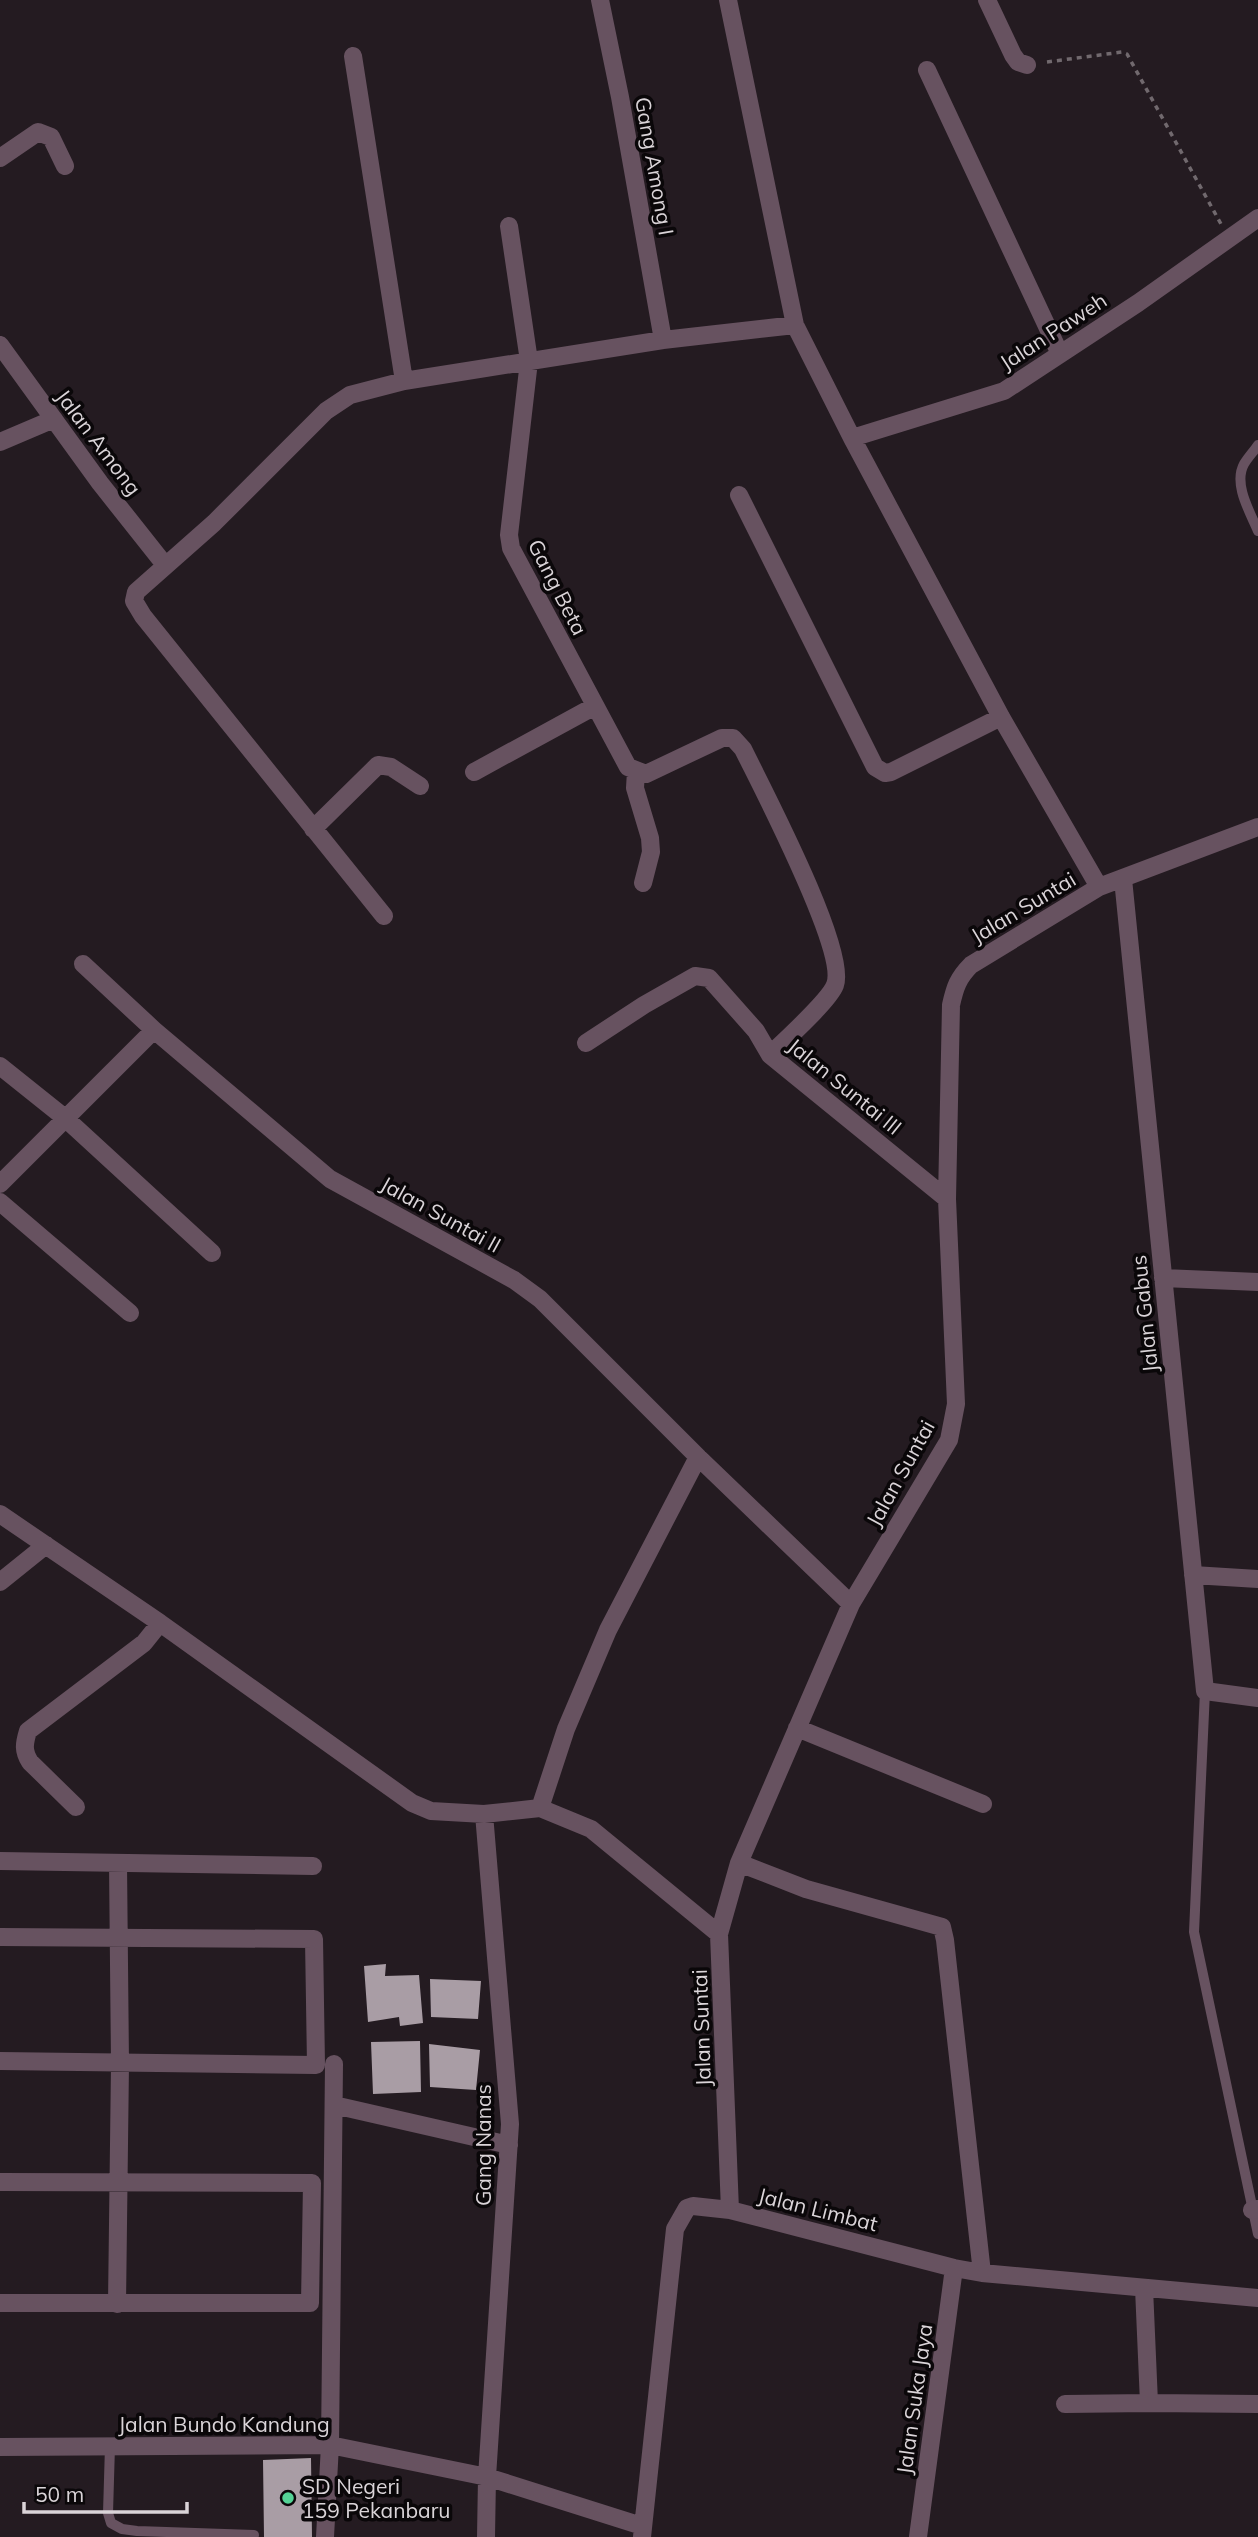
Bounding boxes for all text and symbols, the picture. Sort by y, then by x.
street label: Gang Among I [630,95,680,237]
street label: Jalan Paweh [995,287,1111,375]
street label: Jalan Among [51,384,147,500]
street label: Gang Beta [523,535,593,639]
street label: Jalan Suntai [966,866,1080,948]
street label: Jalan Suntai III [783,1032,907,1140]
street label: Jalan Suntai II [376,1170,506,1258]
street label: Jalan Gabus [1125,1254,1163,1374]
street label: Jalan Suntai [860,1415,940,1531]
street label: Jalan Suntai [686,1969,716,2087]
street label: Gang Nanas [470,2084,496,2206]
street label: Jalan Limbat [756,2182,880,2236]
street label: Jalan Suka Jaya [891,2322,937,2476]
street label: Jalan Bundo Kandung [118,2411,330,2437]
scale bar [24,2470,187,2514]
place label: SD Negeri 159 Pekanbaru [302,2473,450,2523]
text: 50 m [35,2481,84,2507]
marker: SD Negeri 159 Pekanbaru [280,2490,296,2506]

